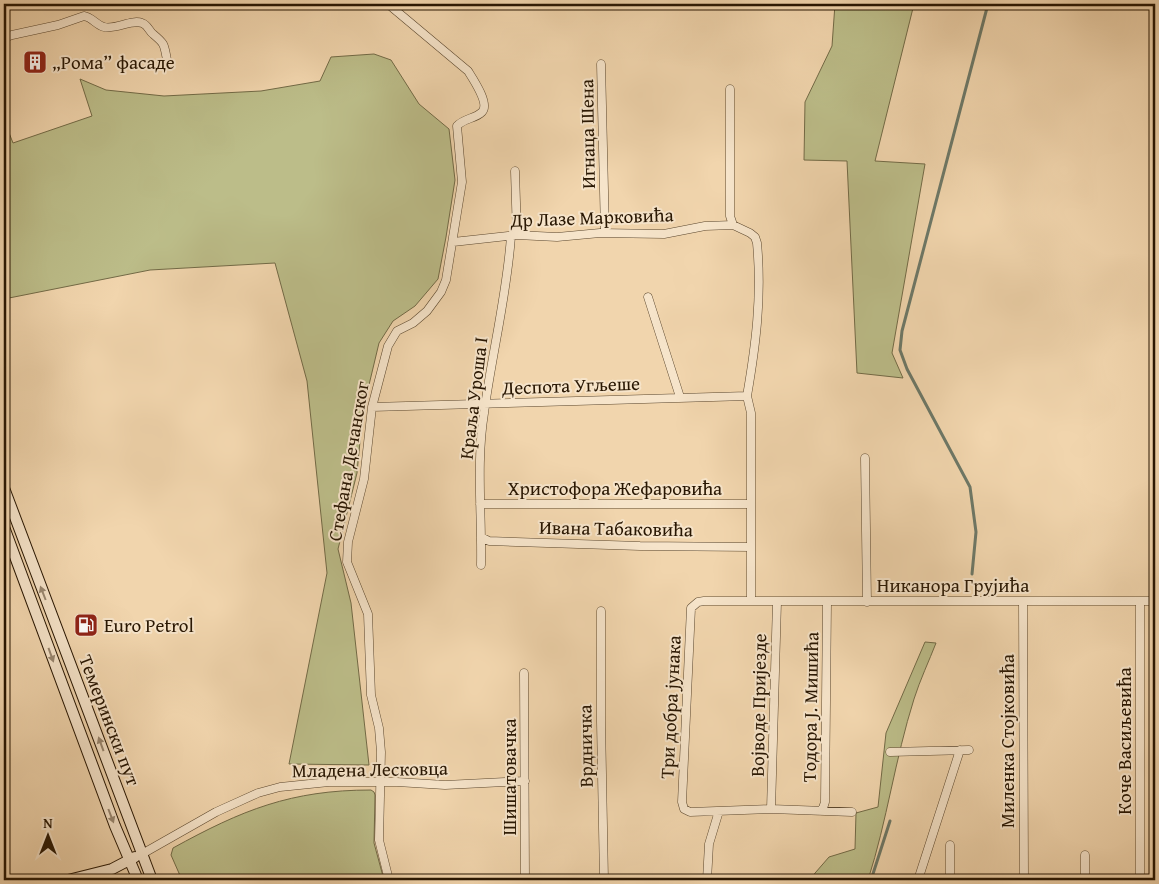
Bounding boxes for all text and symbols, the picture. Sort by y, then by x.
place label: „Рома” фасаде [52,48,175,76]
building icon: „Рома” фасаде [22,49,48,75]
street label: Игнаца Шена [572,79,602,189]
street label: Др Лазе Марковића [509,200,674,234]
street label: Краља Уроша I [452,335,494,461]
street label: Деспота Угљеше [500,369,641,401]
street label: Стефана Дечанског [320,379,376,543]
street label: Христофора Жефаровића [508,474,722,502]
street label: Ивана Табаковића [539,513,693,543]
street label: Никанора Грујића [877,571,1029,599]
one-way arrow [38,586,46,600]
place label: Euro Petrol [104,611,194,639]
fuel station icon: Euro Petrol [73,612,99,638]
street label: Тодора Ј. Мишића [795,632,825,782]
street label: Војводе Пријезде [743,633,773,777]
street label: Три добра јунака [652,635,688,779]
one-way arrow [47,648,55,663]
street label: Темерински пут [72,651,148,790]
street label: Миленка Стојковића [993,654,1021,828]
street label: Коче Васиљевића [1110,667,1138,815]
street label: Врдничка [570,704,600,788]
street label: Шишатовачка [495,719,523,835]
one-way arrow [97,737,104,752]
street label: Младена Лесковца [292,754,448,784]
one-way arrow [107,809,115,824]
north arrow [22,812,72,862]
text: N [43,813,53,833]

